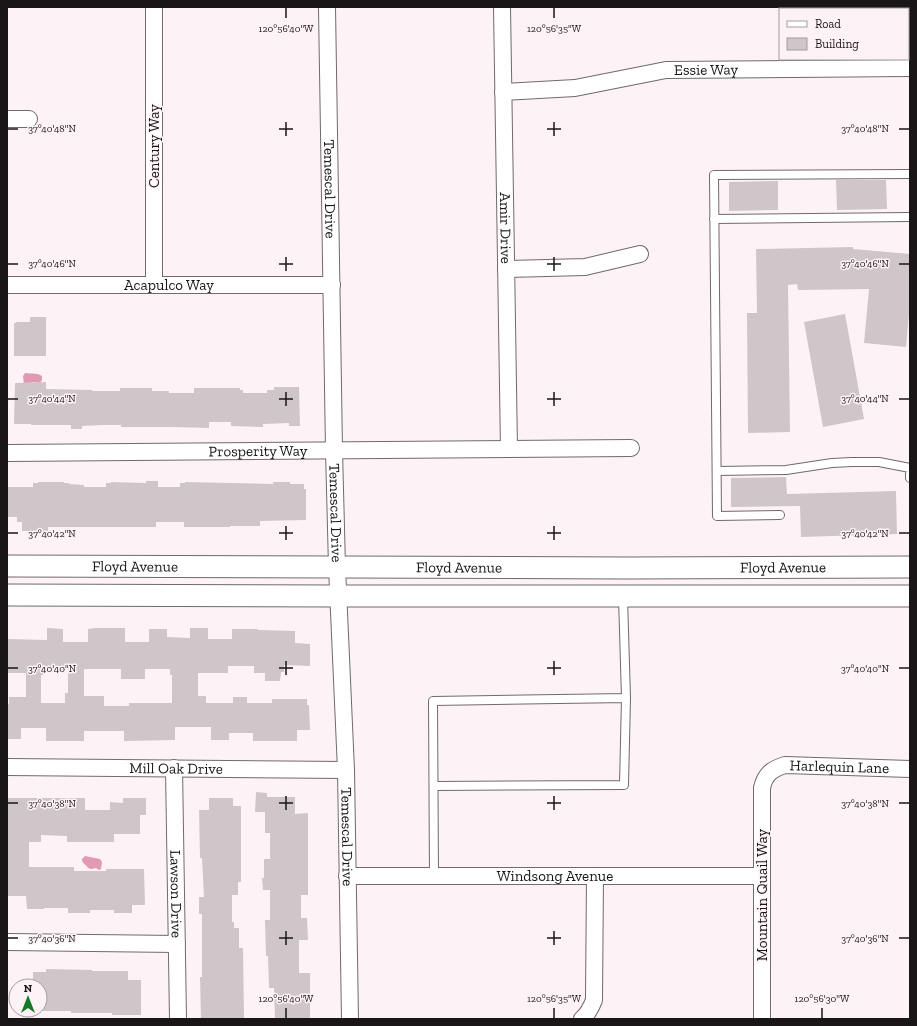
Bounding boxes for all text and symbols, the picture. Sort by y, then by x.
legend [779,8,909,60]
text: Road [815,17,841,31]
text: 120°56'40"W [259,23,314,35]
text: 120°56'35"W [527,23,582,35]
text: Building [815,37,859,51]
street label: Essie Way [674,60,739,79]
street label: Century Way [145,104,163,188]
text: 37°40'48"N [28,123,76,135]
text: 37°40'48"N [841,123,889,135]
street label: Temescal Drive [320,139,340,239]
street label: Amir Drive [496,192,515,264]
text: 37°40'46"N [28,258,76,270]
text: 37°40'46"N [841,258,889,270]
street label: Acapulco Way [124,276,214,294]
text: 37°40'44"N [28,393,76,405]
text: 37°40'44"N [841,393,889,405]
street label: Prosperity Way [208,442,308,460]
street label: Temescal Drive [325,463,346,563]
text: 37°40'42"N [28,528,76,540]
text: 37°40'42"N [841,528,889,540]
street label: Floyd Avenue [92,557,178,576]
street label: Floyd Avenue [416,558,502,577]
street label: Floyd Avenue [740,558,826,577]
text: 37°40'40"N [28,663,77,675]
text: 37°40'40"N [841,663,890,675]
street label: Harlequin Lane [789,756,889,777]
street label: Mill Oak Drive [129,759,223,778]
street label: Temescal Drive [337,787,357,886]
text: 37°40'38"N [28,798,76,810]
text: 37°40'38"N [841,798,889,810]
street label: Mountain Quail Way [753,828,771,961]
street label: Lawson Drive [166,850,186,938]
street label: Windsong Avenue [497,867,613,885]
text: 37°40'36"N [28,933,76,945]
text: 37°40'36"N [841,933,889,945]
north arrow [8,978,48,1018]
text: N [24,982,33,995]
text: 120°56'40"W [259,993,314,1005]
text: 120°56'35"W [527,993,582,1005]
text: 120°56'30"W [795,993,850,1005]

